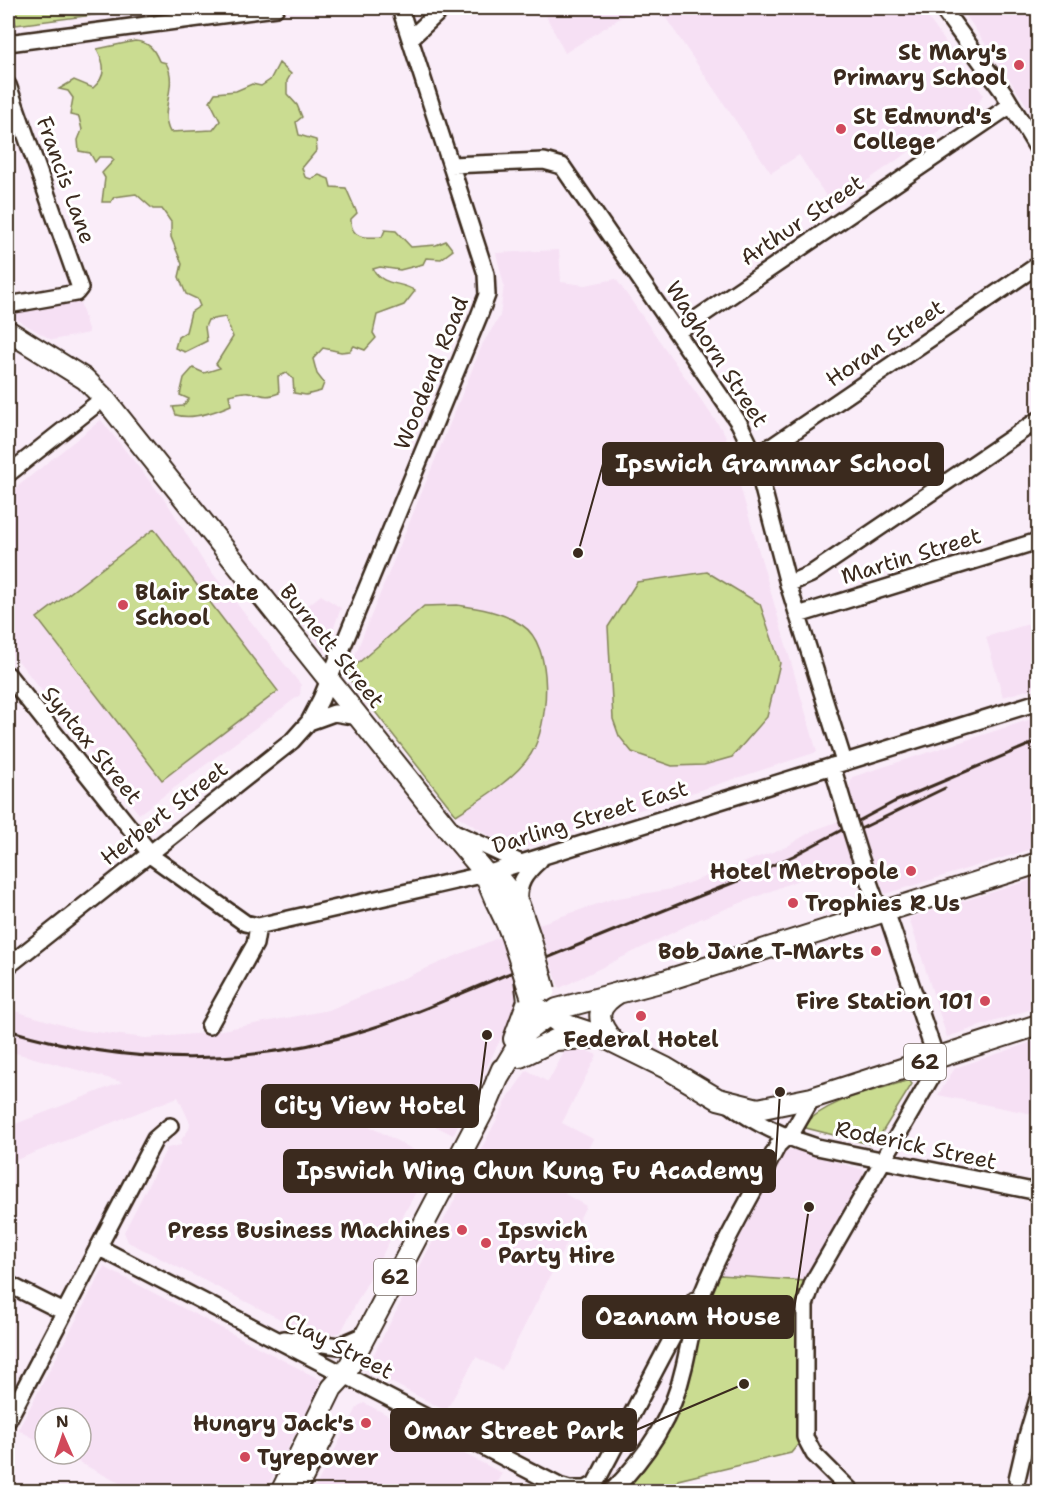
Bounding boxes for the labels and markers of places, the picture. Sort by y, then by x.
place label: St Mary's Primary School [833,38,1007,92]
marker: St Mary's Primary School [1012,58,1026,72]
place label: St Edmund's College [853,102,992,156]
marker: St Edmund's College [834,122,848,136]
callout: Ipswich Grammar School [603,443,943,485]
place label: Blair State School [135,578,259,632]
marker: Blair State School [116,598,130,612]
place label: Hotel Metropole [710,857,899,886]
marker: Hotel Metropole [904,864,918,878]
place label: Trophies R Us [805,889,960,918]
marker: Trophies R Us [786,896,800,910]
place label: Bob Jane T-Marts [658,937,864,966]
marker: Bob Jane T-Marts [869,944,883,958]
place label: Fire Station 101 [796,987,973,1016]
marker: Fire Station 101 [978,994,992,1008]
marker: Federal Hotel [634,1009,648,1023]
place label: Federal Hotel [563,1025,719,1054]
callout: City View Hotel [262,1085,478,1127]
callout: Ipswich Wing Chun Kung Fu Academy [284,1150,775,1192]
place label: Press Business Machines [168,1216,450,1245]
place label: Ipswich Party Hire [498,1216,615,1270]
marker: Press Business Machines [455,1223,469,1237]
marker: Ipswich Party Hire [479,1236,493,1250]
callout: Ozanam House [583,1296,793,1338]
place label: Hungry Jack's [193,1409,354,1438]
callout: Omar Street Park [391,1409,636,1451]
marker: Hungry Jack's [359,1416,373,1430]
place label: Tyrepower [257,1443,379,1472]
marker: Tyrepower [238,1450,252,1464]

